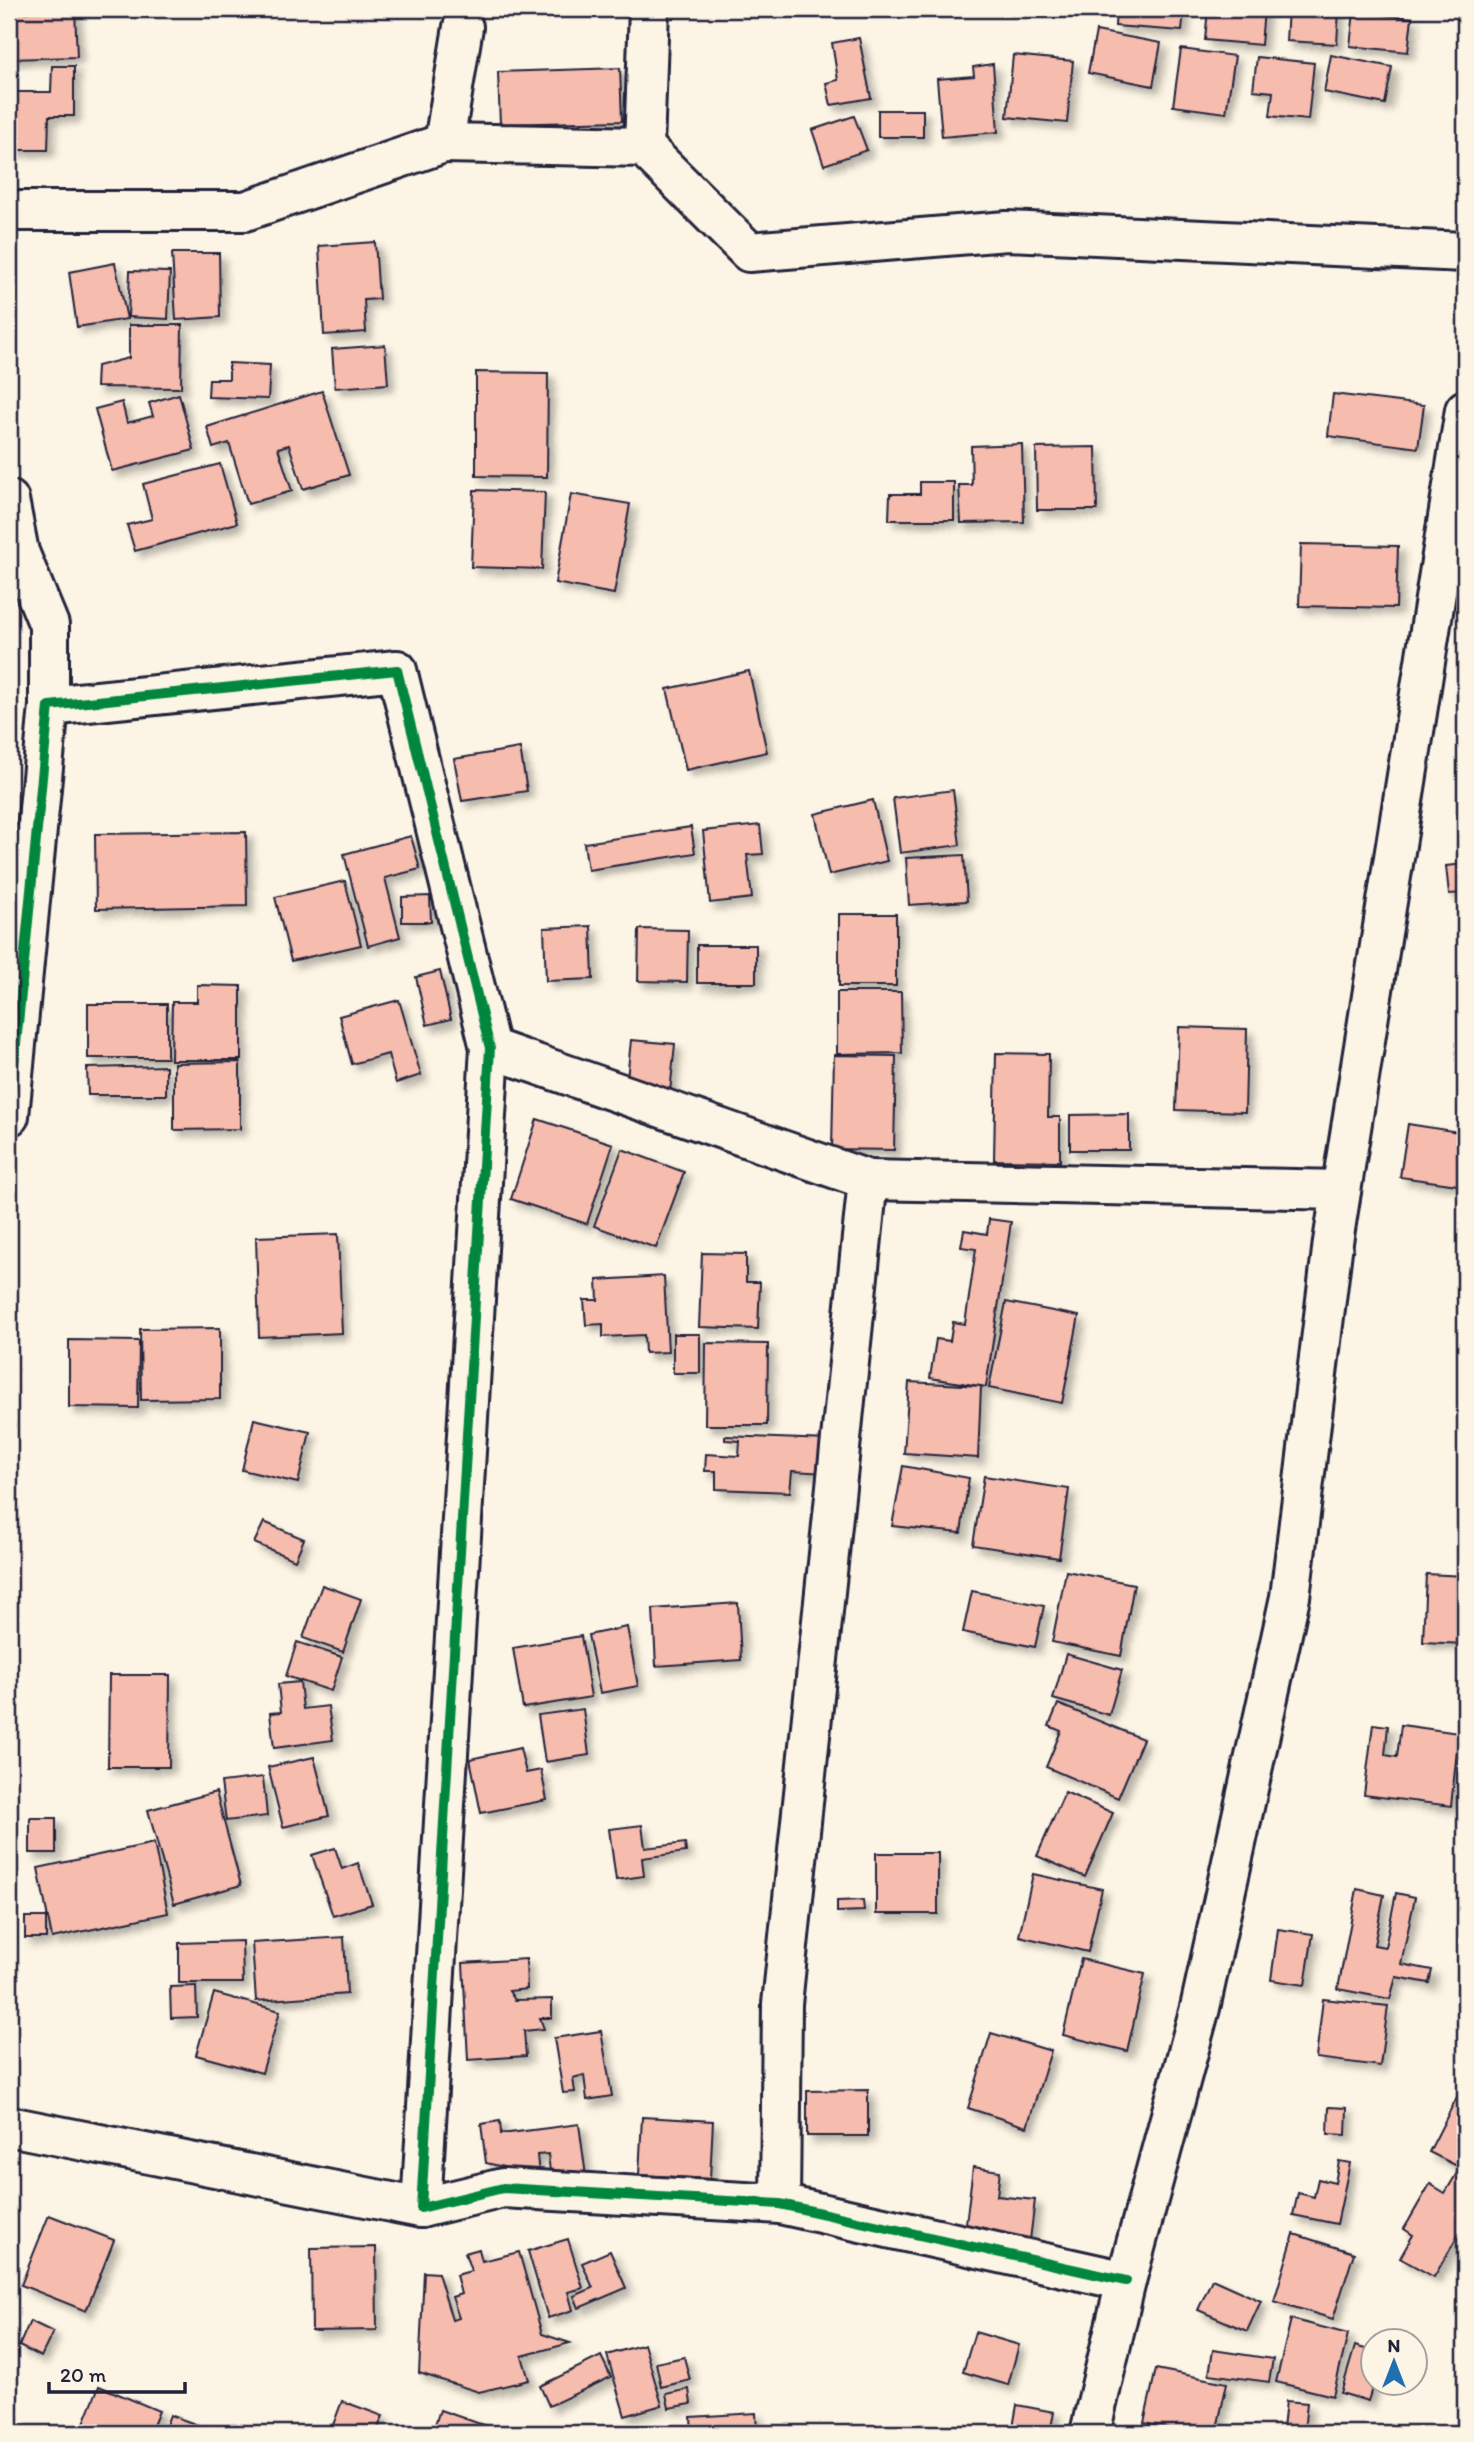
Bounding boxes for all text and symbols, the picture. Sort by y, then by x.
north arrow [1358,2326,1428,2396]
text: N [1388,2334,1400,2357]
scale bar [49,2351,186,2395]
text: 20 m [60,2362,107,2387]

